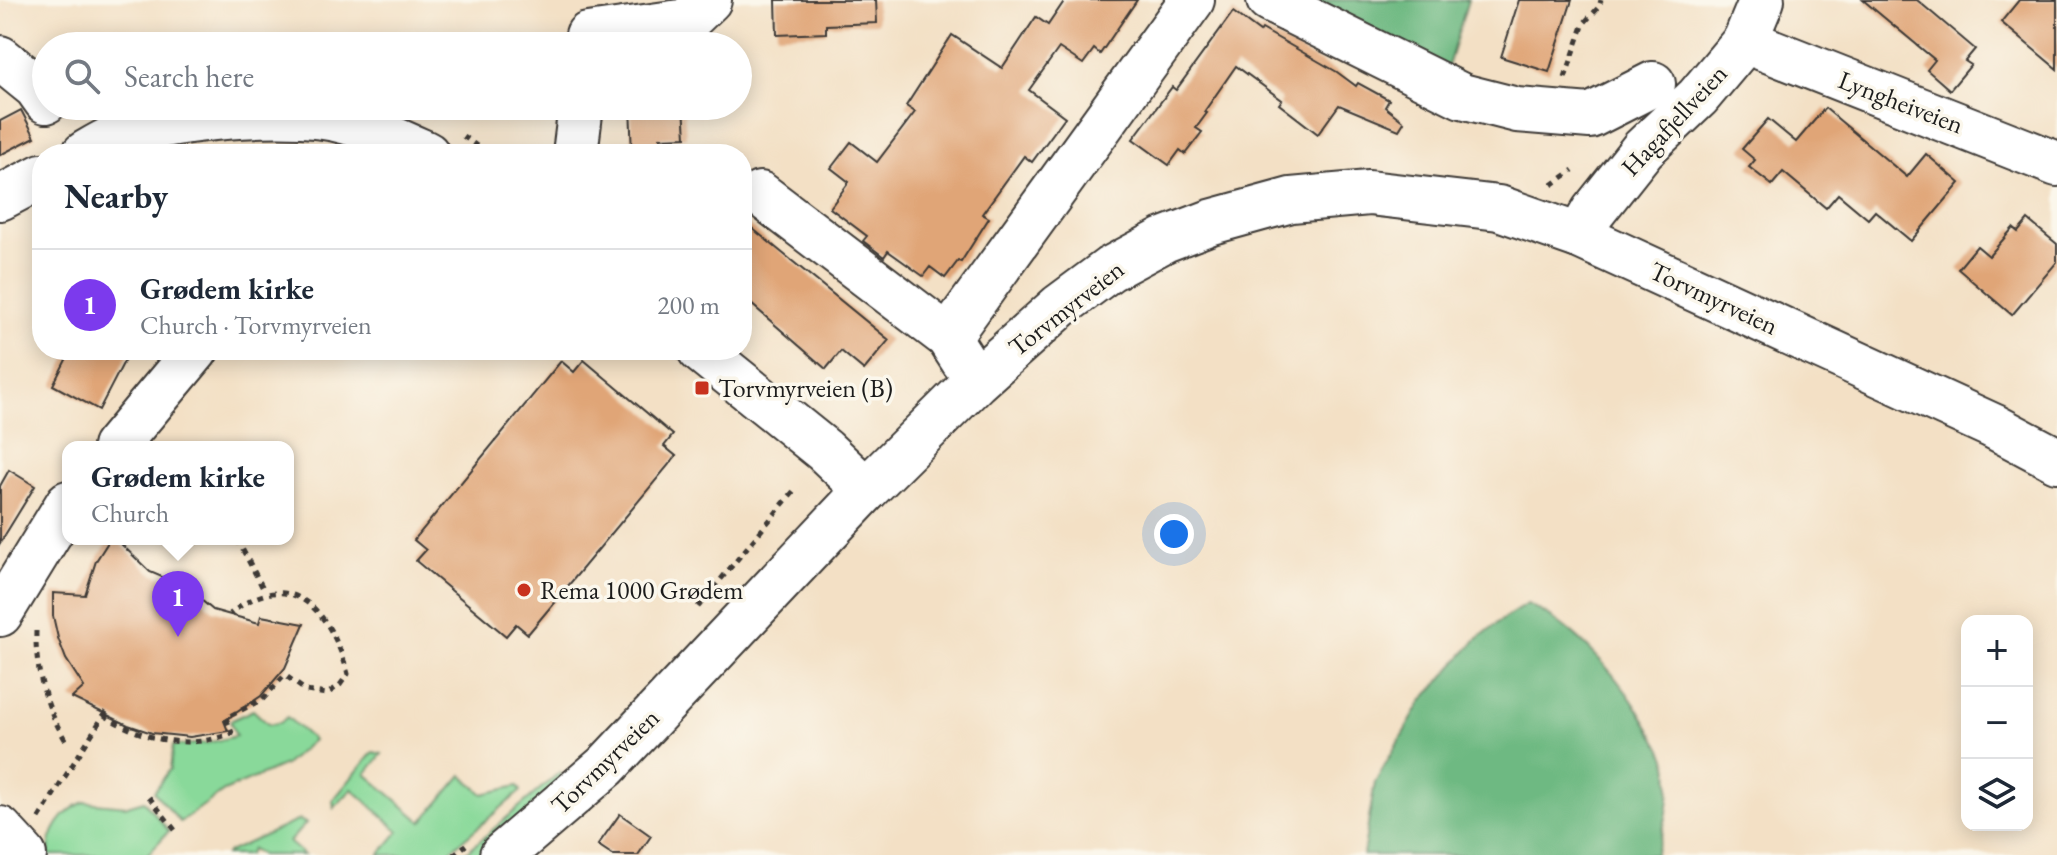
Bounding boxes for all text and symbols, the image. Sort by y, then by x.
search box [32,32,752,120]
icon: search [60,54,104,98]
text: Search here [124,57,254,96]
street label: Hagafjellveien [1613,57,1735,183]
street label: Lyngheiveien [1834,63,1969,141]
text: Nearby [64,174,168,218]
street label: Torvmyrveien [1001,252,1131,364]
street label: Torvmyrveien [1644,253,1784,343]
text: Grødem kirke [140,269,314,308]
text: 1 [83,288,97,322]
text: 200 m [657,288,720,322]
text: Church · Torvmyrveien [140,308,372,342]
place label: Torvmyrveien (B) [718,371,893,405]
marker: Torvmyrveien (B) [693,379,711,397]
popup [62,441,294,545]
text: Grødem kirke [91,457,265,496]
text: Church [91,496,169,530]
your location [1154,514,1194,554]
pin: 1 [152,571,204,637]
place label: Rema 1000 Grødem [540,573,743,607]
marker: Rema 1000 Grødem [515,581,533,599]
map controls [1961,615,2033,831]
button: + [1961,615,2033,687]
button: − [1961,687,2033,759]
street label: Torvmyrveien [544,701,667,821]
button: layers [1961,759,2033,831]

